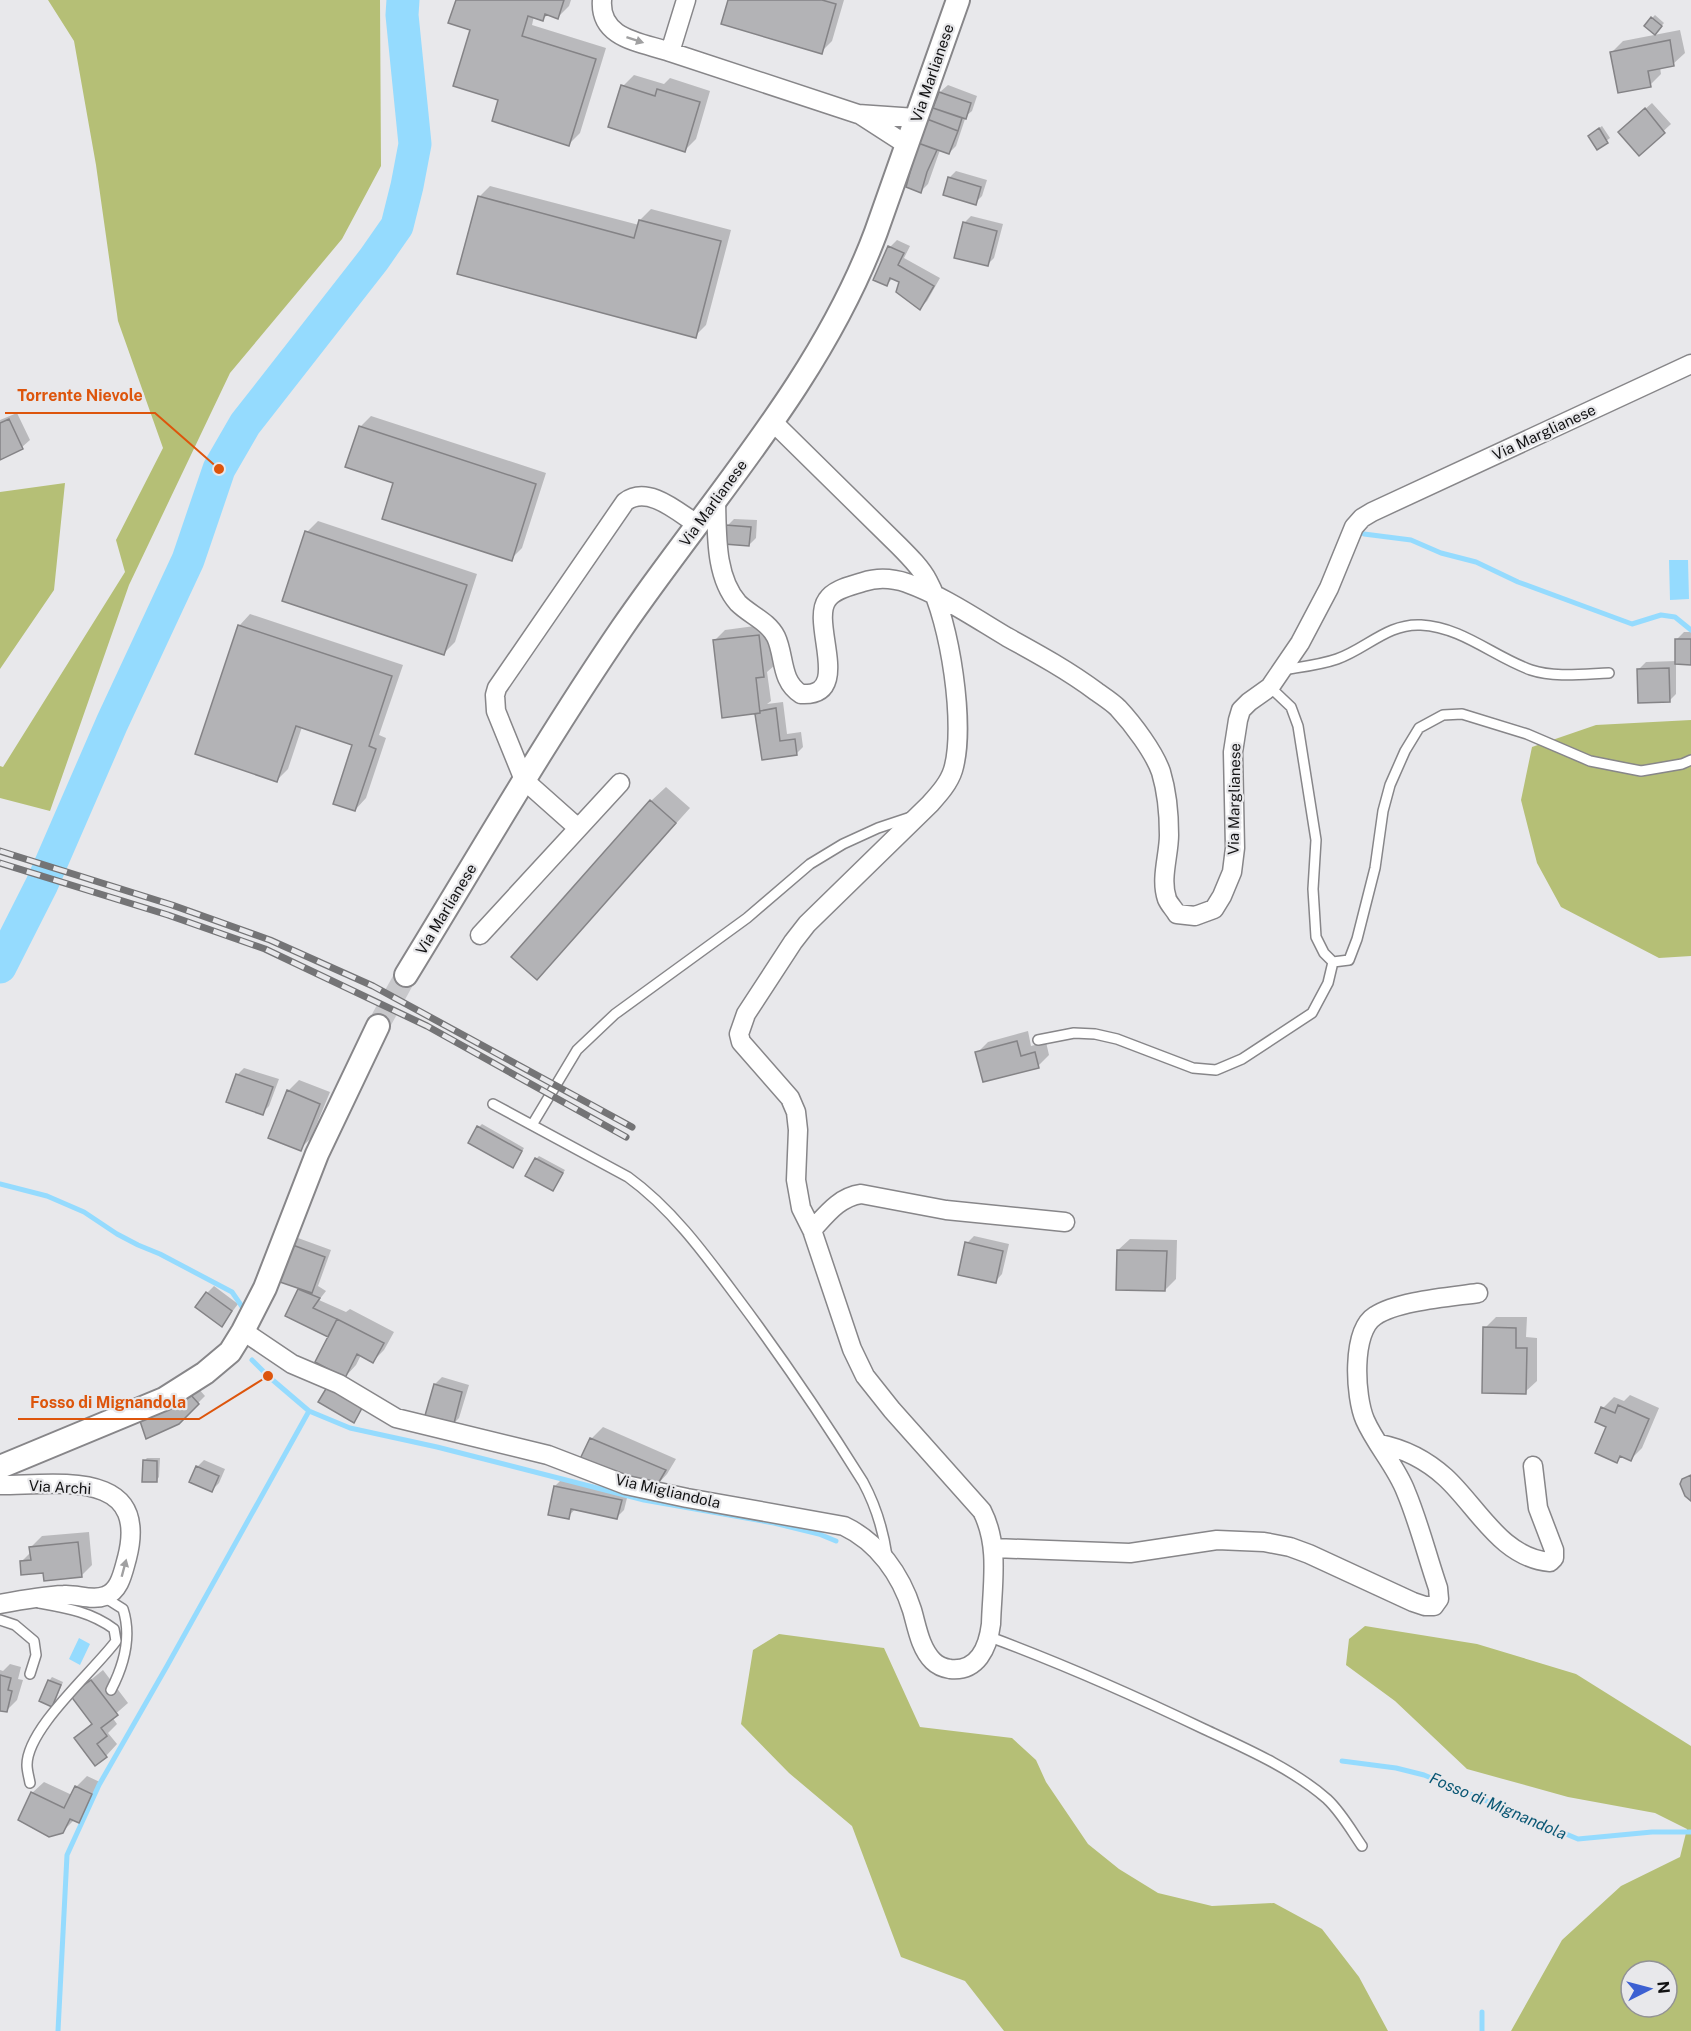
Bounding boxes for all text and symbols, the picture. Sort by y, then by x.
street label: Via Marlianese [907,22,957,124]
one-way arrow [626,36,644,46]
callout: Torrente Nievole [5,379,155,413]
text: Torrente Nievole [17,386,143,405]
street label: Via Marglianese [1490,401,1598,463]
street label: Via Marlianese [676,456,750,550]
street label: Via Marglianese [1225,743,1243,855]
street label: Via Marlianese [412,861,480,957]
callout: Fosso di Mignandola [18,1385,199,1419]
text: Fosso di Mignandola [30,1393,186,1412]
street label: Via Migliandola [614,1471,722,1511]
street label: Via Archi [28,1477,92,1497]
one-way arrow [120,1559,130,1577]
water label: Fosso di Mignandola [1427,1769,1569,1843]
north arrow [1619,1959,1679,2019]
text: N [1653,1980,1674,1995]

